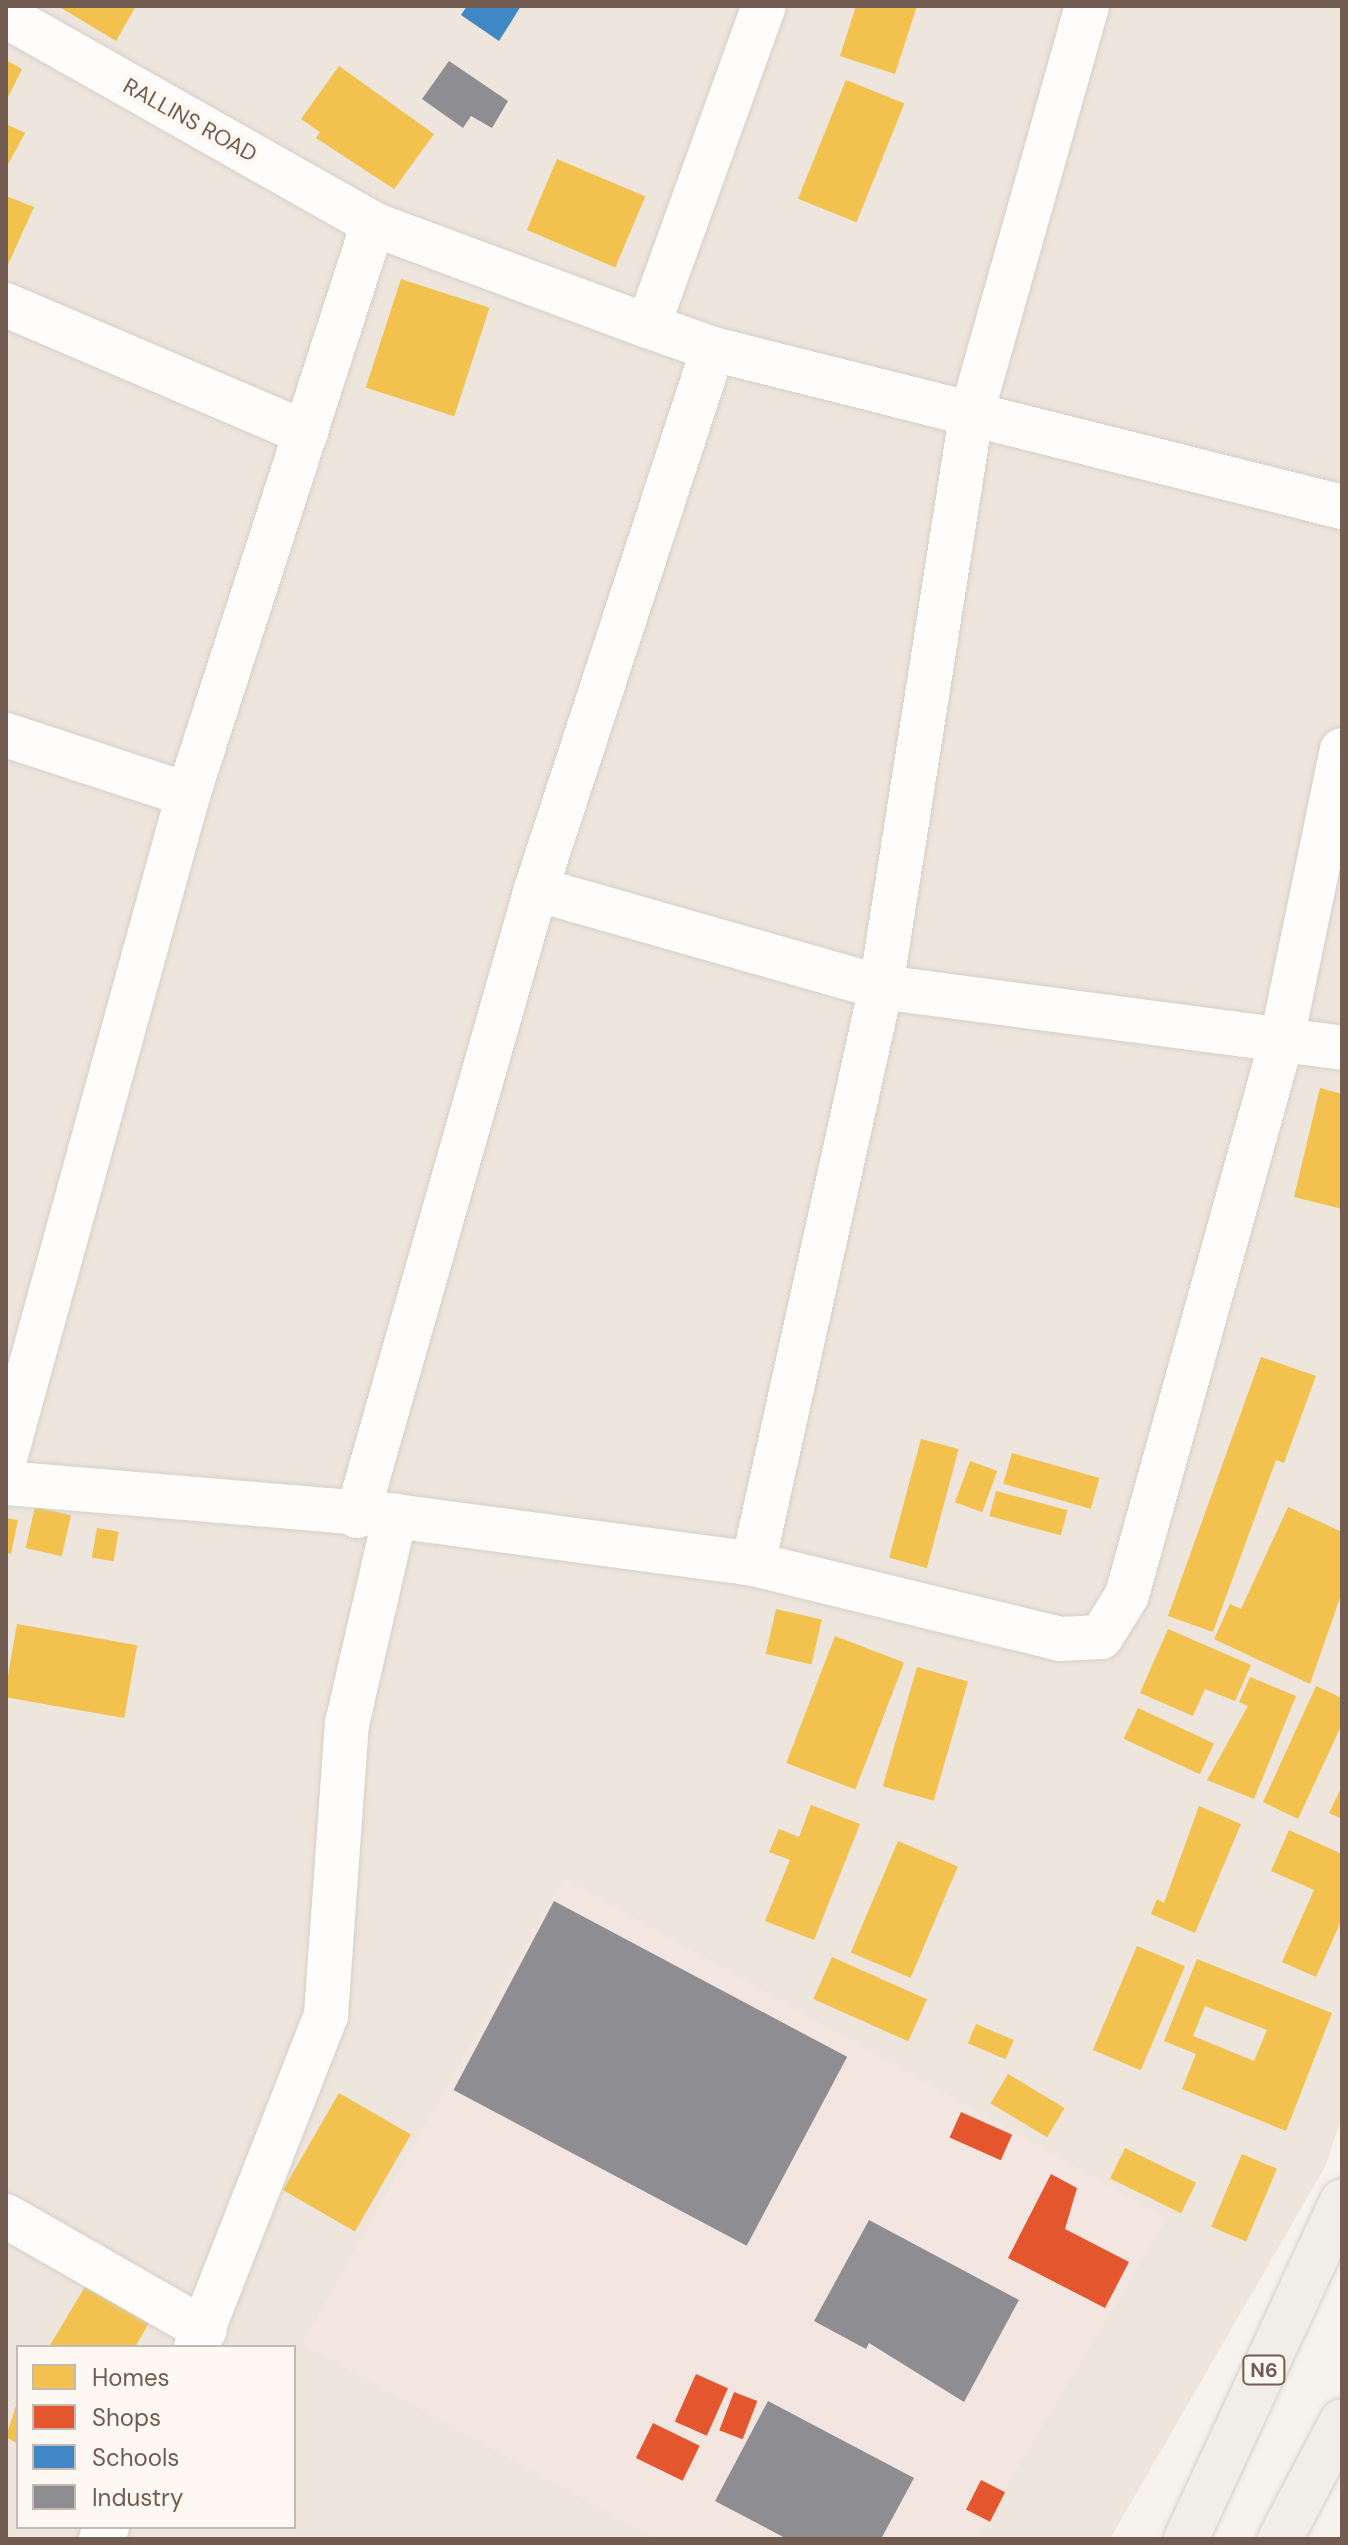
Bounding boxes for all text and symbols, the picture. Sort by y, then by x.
street label: RALLINS ROAD [119,72,261,168]
legend [16,2345,296,2529]
road number: N6 [1242,2354,1286,2386]
text: Homes [92,2362,170,2393]
text: Shops [92,2402,161,2433]
text: Schools [92,2442,179,2473]
text: Industry [92,2482,183,2513]

